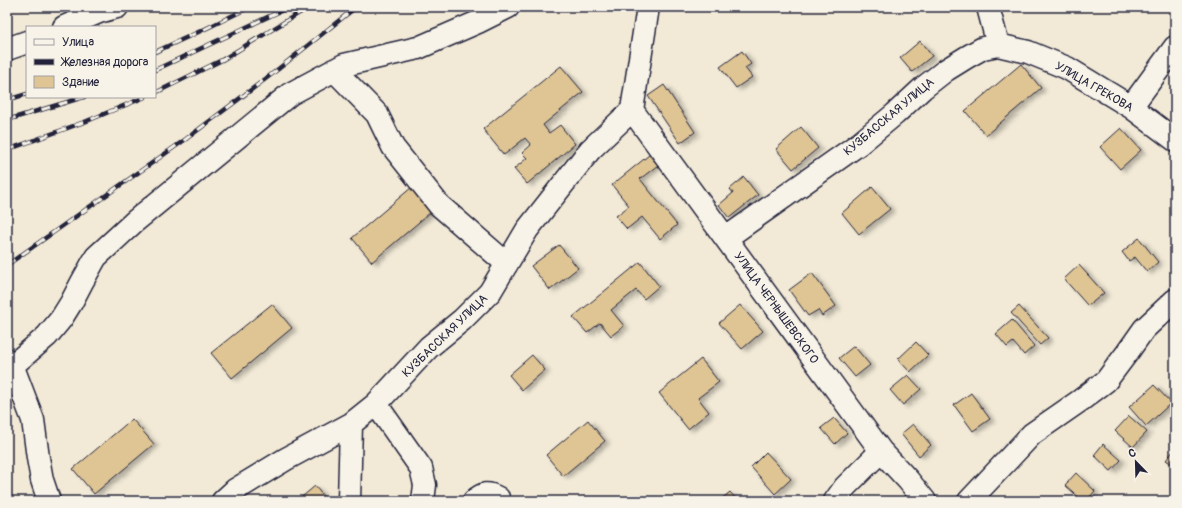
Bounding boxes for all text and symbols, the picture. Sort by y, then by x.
legend [26,26,156,98]
text: Улица [62,35,94,50]
text: Железная дорога [60,55,149,70]
street label: УЛИЦА ГРЕКОВА [1052,59,1136,115]
text: Здание [62,75,99,90]
street label: КУЗБАССКАЯ УЛИЦА [841,75,937,159]
street label: УЛИЦА ЧЕРНЫШЕВСКОГО [730,249,822,367]
street label: КУЗБАССКАЯ УЛИЦА [399,291,491,381]
north arrow [1116,442,1156,482]
text: С [1127,446,1138,461]

